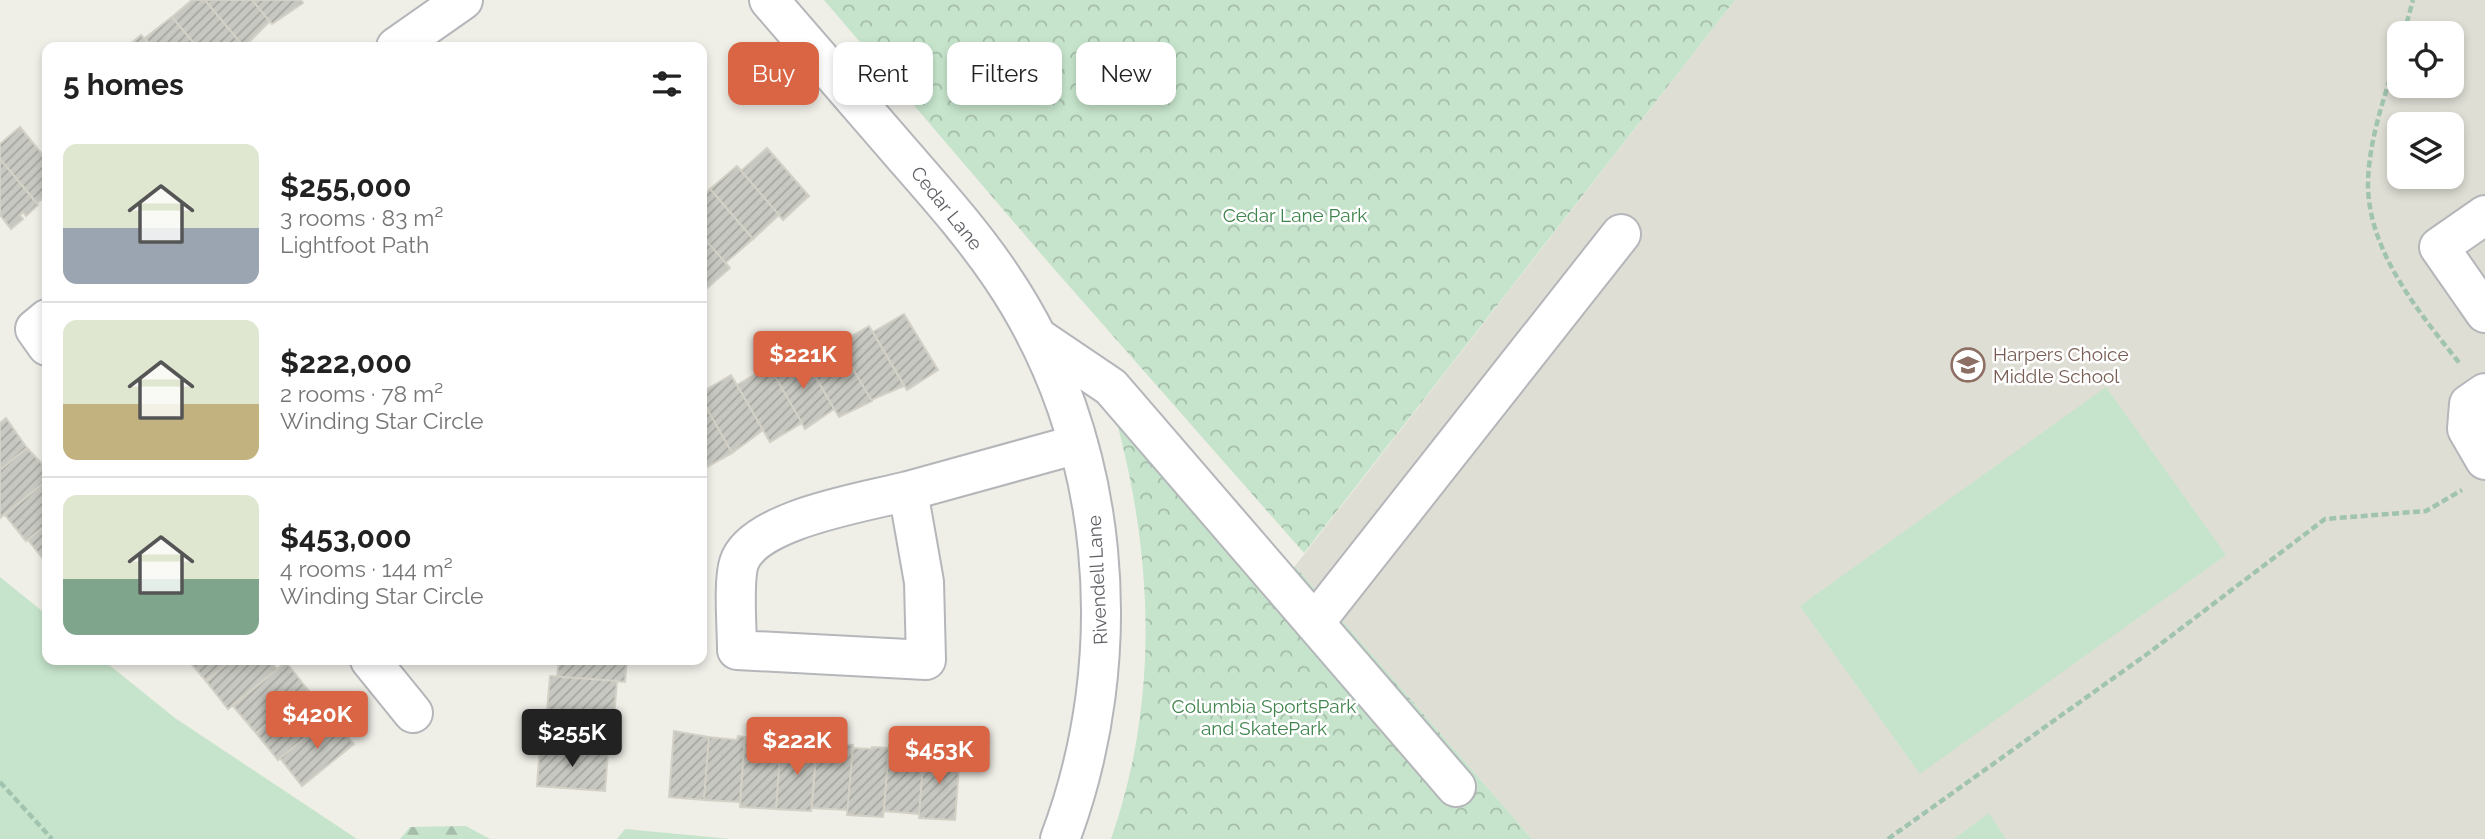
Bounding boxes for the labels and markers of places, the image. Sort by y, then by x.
pin: $221K [754,332,852,391]
place label: Harpers Choice Middle School [1993,343,2129,387]
school or university icon: Harpers Choice Middle School [1949,346,1987,384]
pin: $420K [268,692,366,751]
pin: $255K [523,710,621,769]
pin: $222K [748,718,846,777]
pin: $453K [890,726,988,786]

